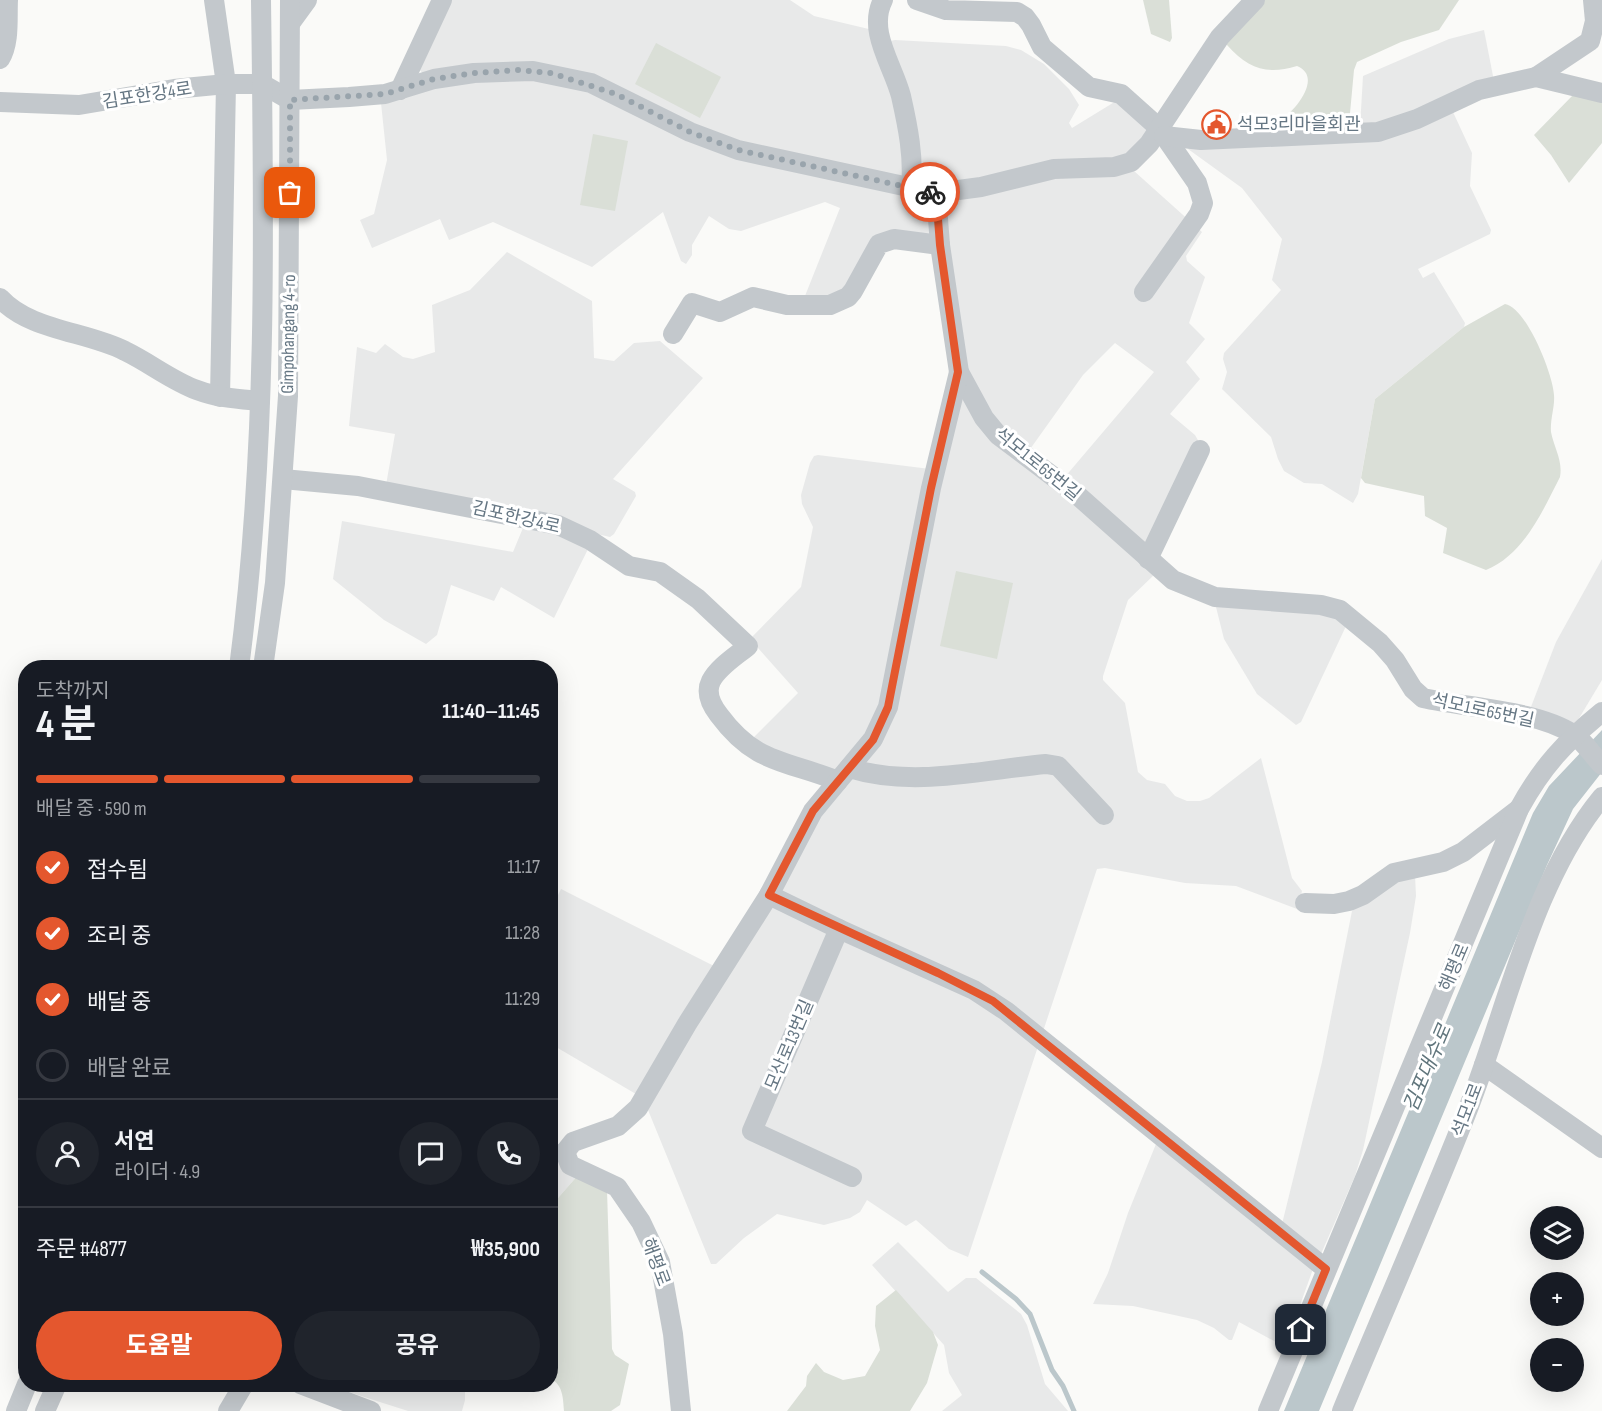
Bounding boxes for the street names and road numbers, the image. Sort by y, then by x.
street label: 김포한강4로 [101,78,193,113]
street label: Gimpohangang 4-ro [277,274,300,394]
street label: 석모1로65번길 [991,423,1085,505]
street label: 김포한강4로 [470,497,562,538]
street label: 석모1로65번길 [1430,689,1536,732]
street label: 해평로 [1435,940,1474,994]
street label: 모산로13번길 [761,997,818,1094]
street label: 석모1로 [1448,1080,1487,1140]
street label: 해평로 [637,1235,674,1289]

